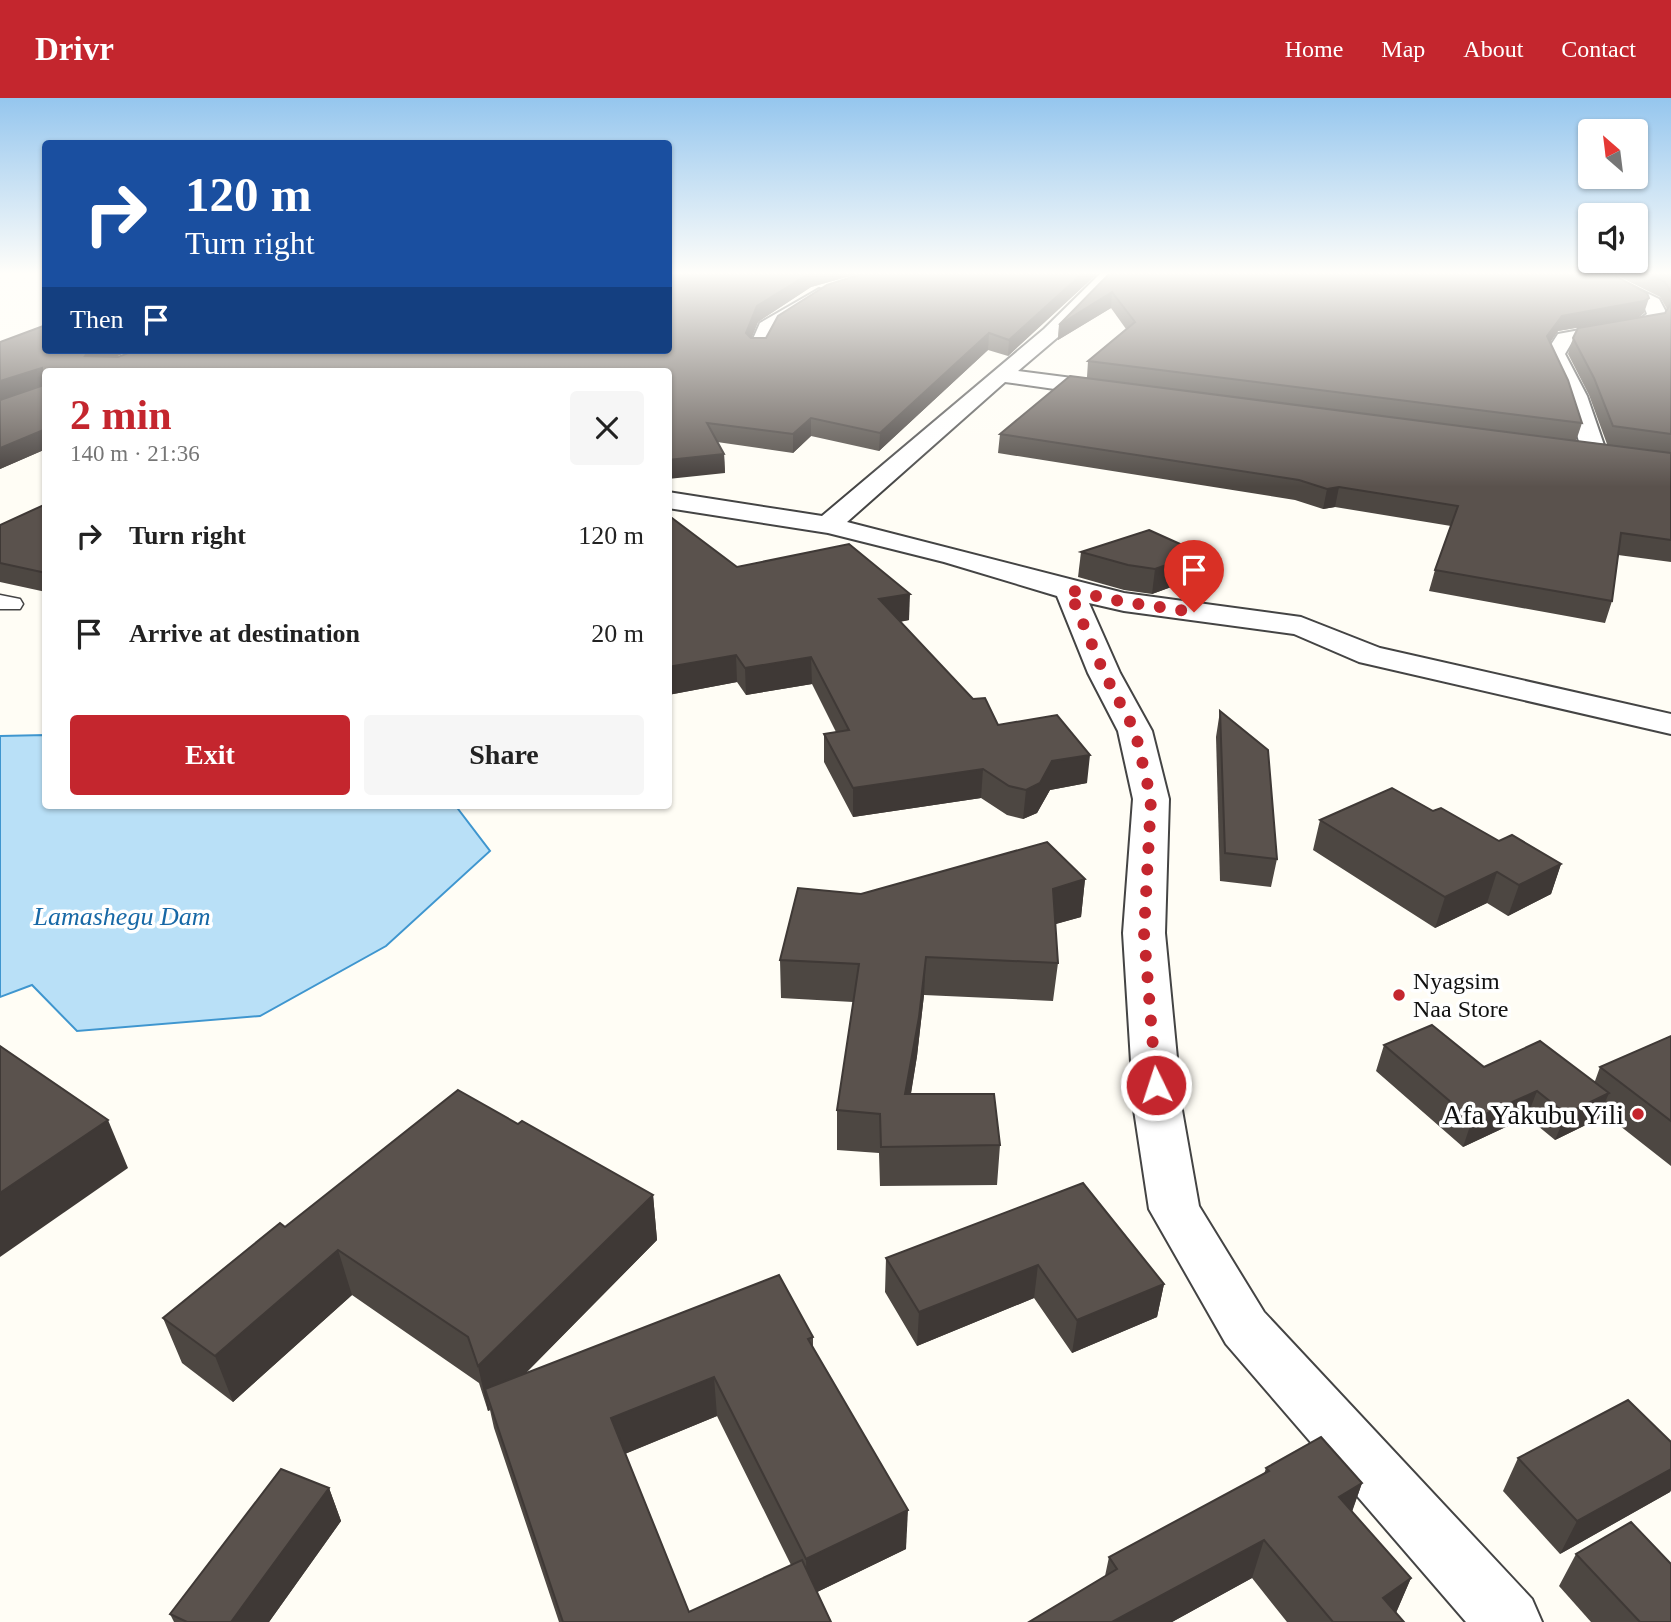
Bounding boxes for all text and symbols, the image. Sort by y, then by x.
text: Drivr [35,31,114,67]
text: Home [1285,36,1343,62]
text: Map [1381,36,1425,62]
text: About [1463,36,1523,62]
text: Contact [1561,36,1636,62]
north arrow [1578,119,1648,189]
map controls [1578,119,1648,273]
text: 120 m [185,167,312,222]
icon: right [70,168,161,259]
button: sound [1578,203,1648,273]
text: Turn right [185,225,315,261]
icon: arrive [137,301,175,339]
text: Then [70,305,123,334]
button: close [570,391,644,465]
text: 2 min [70,392,172,438]
text: 140 m · 21:36 [70,441,200,466]
icon: right [70,517,108,555]
text: Turn right [129,521,246,550]
text: 120 m [578,521,644,550]
pin [1164,540,1224,612]
icon: arrive [1175,551,1213,589]
icon: arrive [70,615,108,653]
text: Arrive at destination [129,619,360,648]
text: 20 m [591,619,644,648]
button: Exit [70,715,350,795]
button: Share [364,715,644,795]
water label: Lamashegu Dam [33,902,210,931]
place label: Nyagsim Naa Store [1413,968,1508,1022]
marker: Nyagsim Naa Store [1391,987,1407,1003]
position arrow [1119,1048,1193,1122]
place label: Afa Yakubu Yili [1442,1099,1624,1130]
marker: Afa Yakubu Yili [1630,1106,1646,1122]

